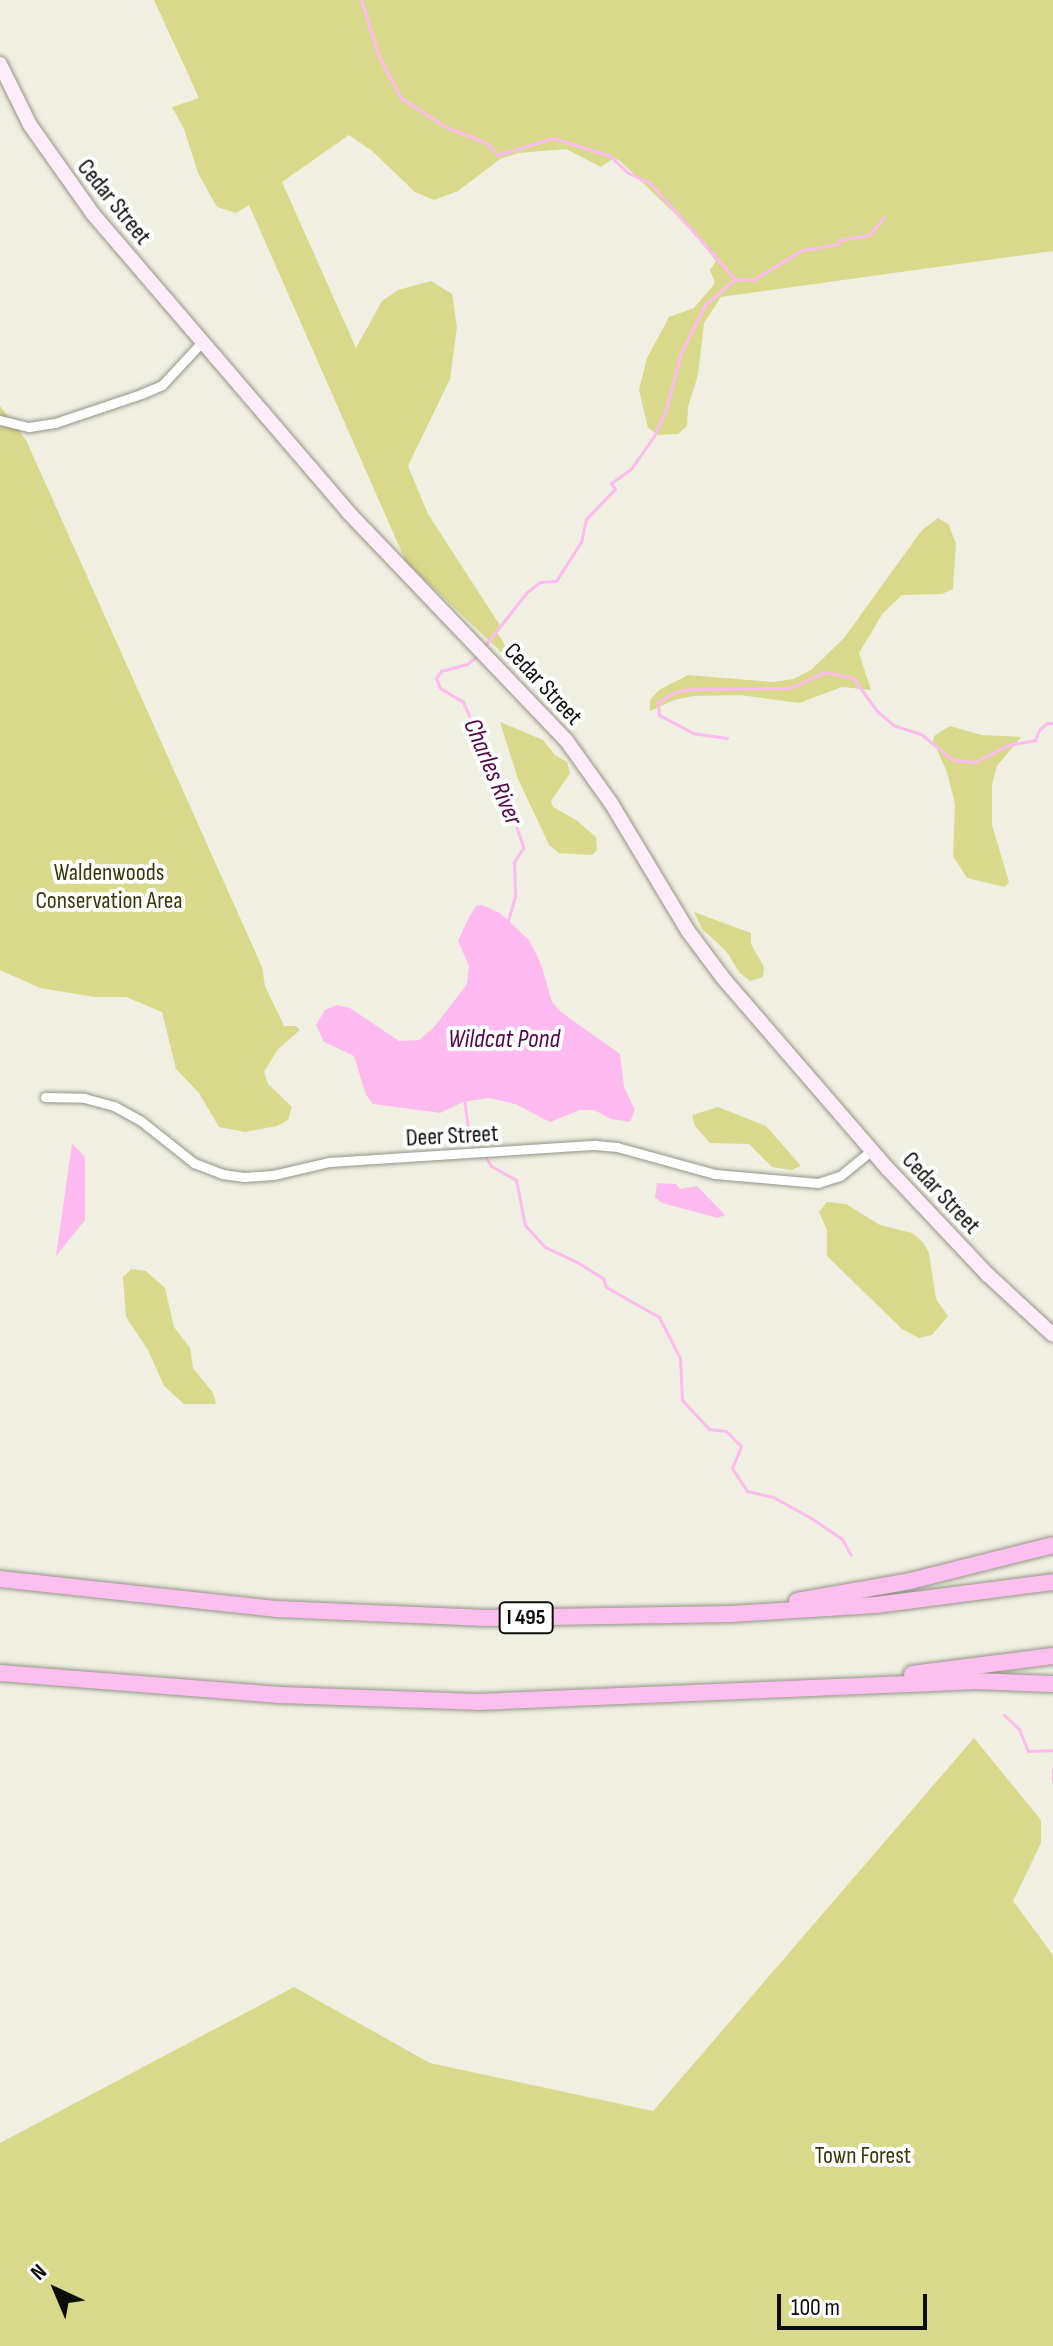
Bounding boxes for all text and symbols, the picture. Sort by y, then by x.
street label: Cedar Street [71,153,157,251]
street label: Cedar Street [498,637,588,731]
water label: Charles River [456,714,528,830]
park label: Waldenwoods Conservation Area [35,859,183,915]
water label: Wildcat Pond [448,1024,560,1056]
street label: Deer Street [405,1119,499,1153]
street label: Cedar Street [896,1146,986,1240]
road number: I 495 [498,1600,554,1636]
park label: Town Forest [815,2142,911,2170]
north arrow [16,2250,96,2330]
text: N [25,2259,53,2286]
scale bar [781,2278,931,2328]
text: 100 m [791,2293,840,2322]

